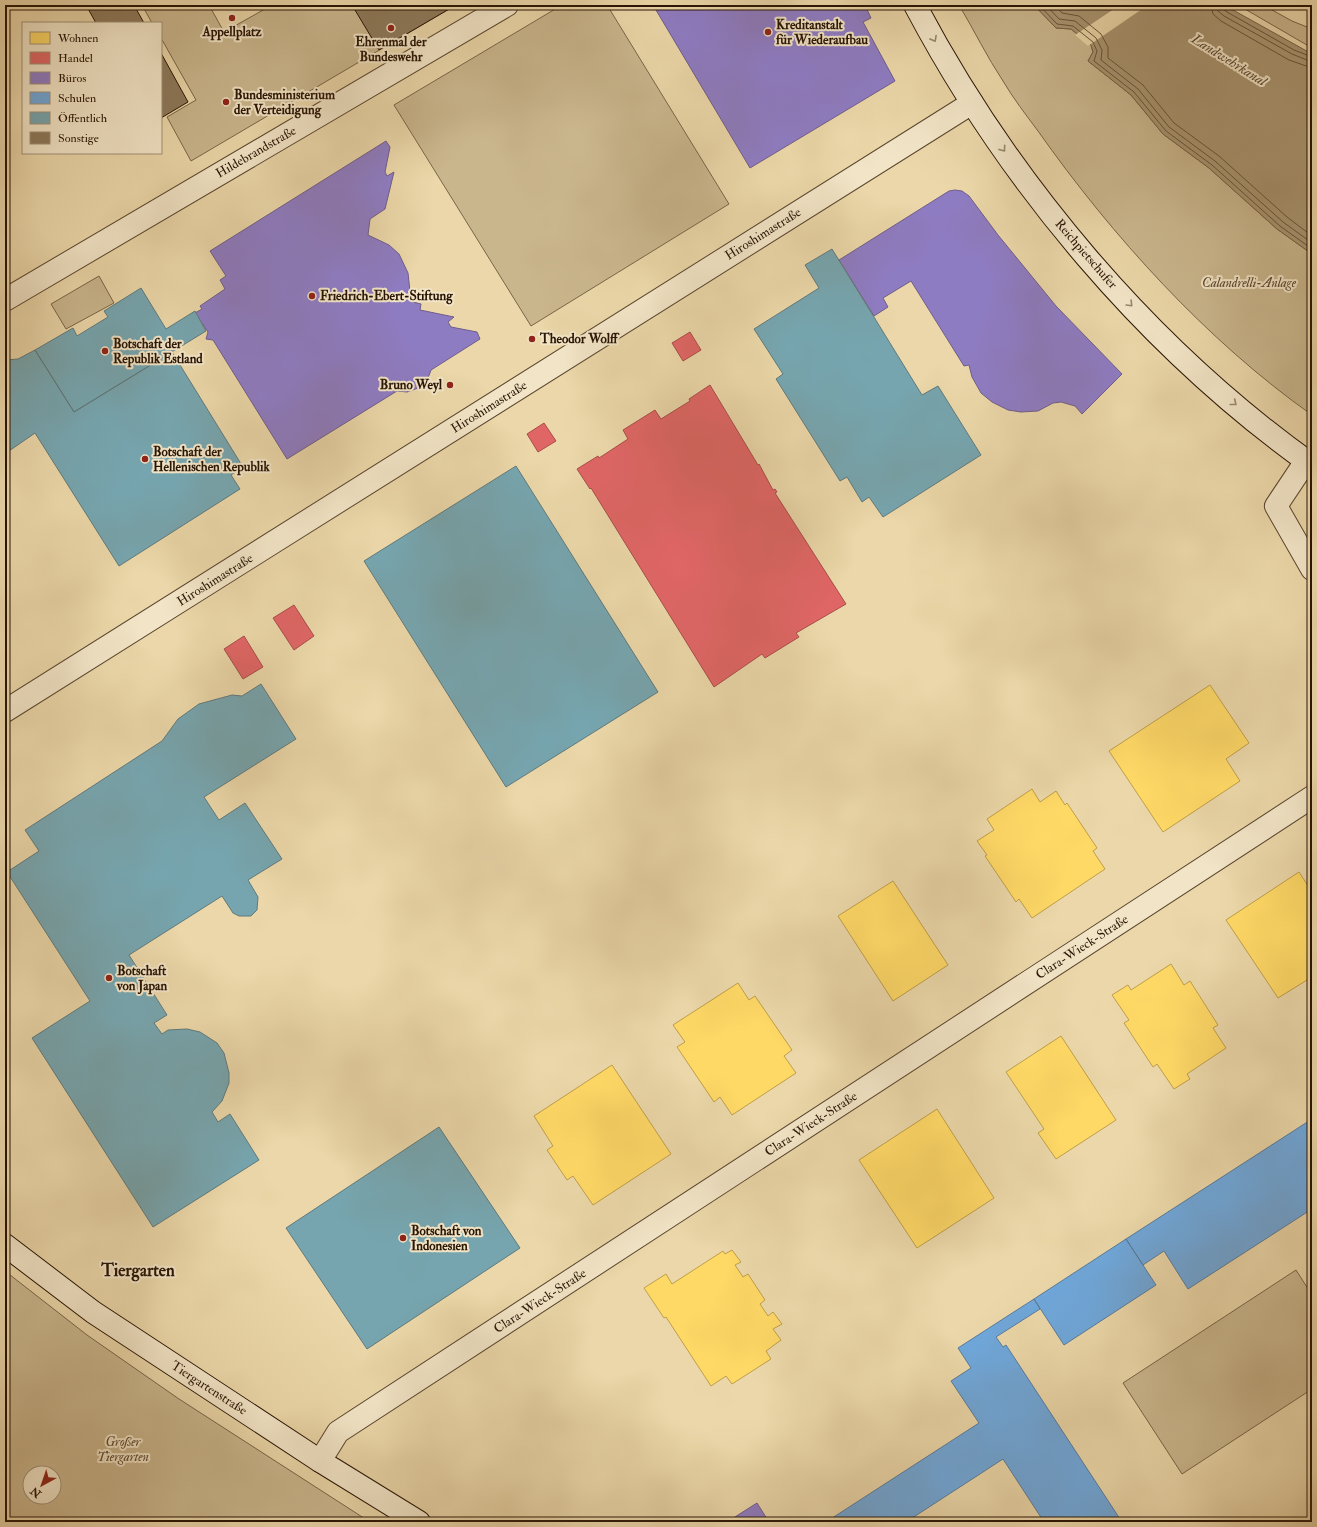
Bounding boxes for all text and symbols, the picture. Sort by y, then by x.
marker: Appellplatz [227,13,237,23]
place label: Kreditanstalt für Wiederaufbau [776,17,868,48]
legend [22,22,162,154]
marker: Ehrenmal der Bundeswehr [386,23,396,33]
place label: Appellplatz [201,24,262,41]
marker: Kreditanstalt für Wiederaufbau [763,27,773,37]
water label: Landwehrkanal [1188,30,1271,91]
text: Wohnen [57,31,99,46]
place label: Ehrenmal der Bundeswehr [355,34,428,65]
one-way arrow [930,35,937,42]
text: Handel [58,51,93,66]
text: Büros [58,71,86,86]
place label: Bundesministerium der Verteidigung [234,87,336,119]
text: Schulen [58,91,96,106]
marker: Bundesministerium der Verteidigung [221,97,231,107]
text: Öffentlich [58,111,108,126]
street label: Hildebrandstraße [213,122,300,181]
text: Sonstige [58,131,99,146]
one-way arrow [998,145,1005,152]
street label: Hiroshimastraße [722,204,804,264]
street label: Reichpietschufer [1051,216,1121,293]
park label: Calandrelli-Anlage [1202,275,1297,291]
place label: Friedrich-Ebert-Stiftung [320,288,453,305]
marker: Friedrich-Ebert-Stiftung [307,291,317,301]
one-way arrow [1125,299,1133,307]
place label: Theodor Wolff [539,331,620,347]
marker: Theodor Wolff [527,334,537,344]
place label: Botschaft der Republik Estland [113,336,203,368]
marker: Botschaft der Republik Estland [100,346,110,356]
place label: Bruno Weyl [380,377,443,394]
street label: Hiroshimastraße [448,377,530,437]
marker: Bruno Weyl [445,380,455,390]
one-way arrow [1229,398,1236,405]
place label: Botschaft der Hellenischen Republik [153,444,271,476]
marker: Botschaft der Hellenischen Republik [140,454,150,464]
street label: Hiroshimastraße [174,550,256,610]
street label: Clara-Wieck-Straße [1033,911,1132,983]
place label: Botschaft von Japan [116,963,167,995]
marker: Botschaft von Japan [104,973,114,983]
street label: Clara-Wieck-Straße [762,1088,861,1160]
place label: Botschaft von Indonesien [411,1223,482,1254]
marker: Botschaft von Indonesien [398,1233,408,1243]
district label: Tiergarten [100,1260,175,1282]
street label: Clara-Wieck-Straße [491,1265,590,1337]
street label: Tiergartenstraße [168,1357,250,1419]
park label: Großer Tiergarten [97,1434,149,1465]
north arrow [22,1465,62,1505]
text: N [27,1483,45,1501]

